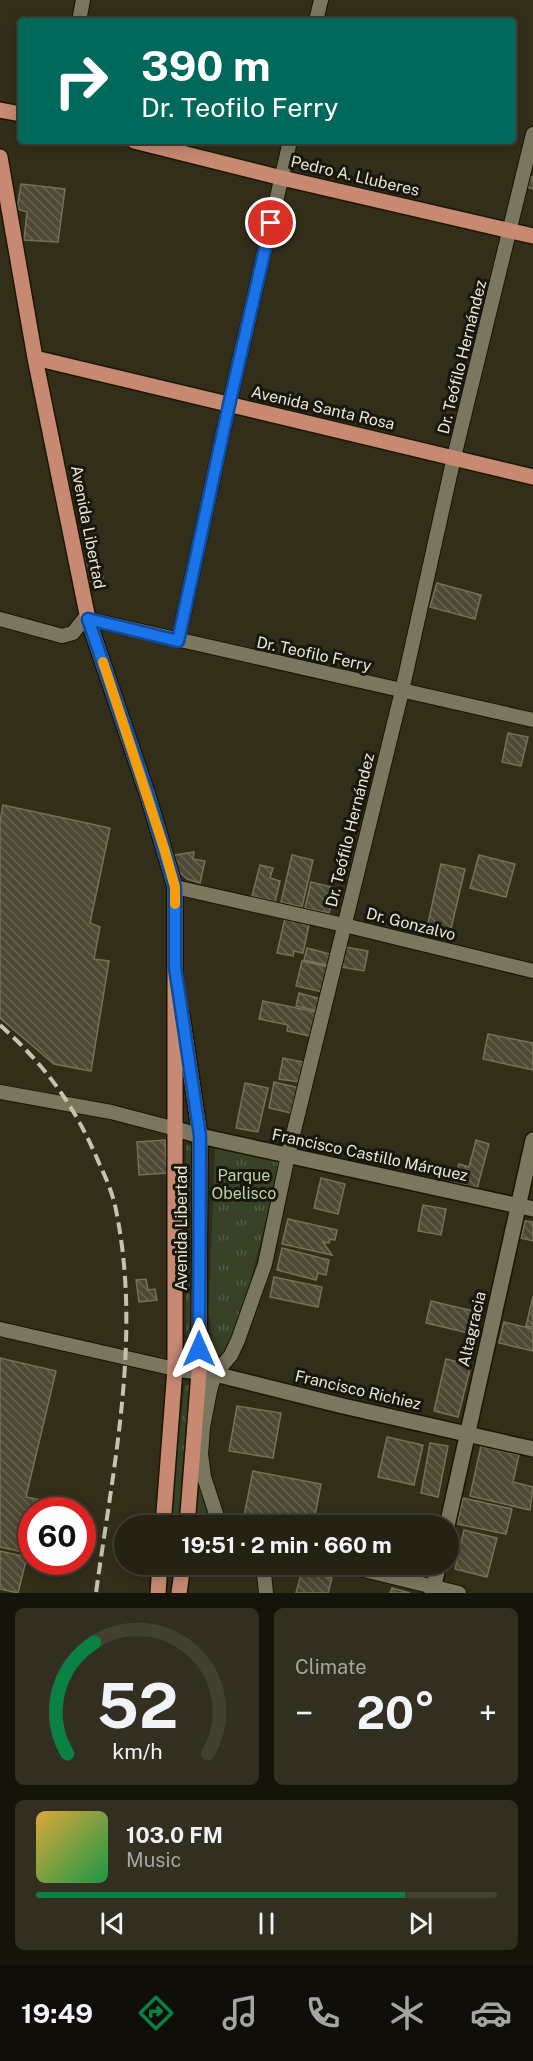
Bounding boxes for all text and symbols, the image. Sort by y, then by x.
text: 390 m [141,41,271,90]
icon: right [42,42,120,120]
text: Dr. Teofilo Ferry [141,91,338,123]
street label: Pedro A. Lluberes [289,152,421,200]
pin [245,197,296,248]
icon: arrive [254,206,287,239]
street label: Dr. Teófilo Hernández [434,278,490,436]
street label: Avenida Santa Rosa [249,382,397,434]
street label: Avenida Libertad [67,464,109,590]
street label: Dr. Teofilo Ferry [255,633,374,676]
street label: Dr. Teófilo Hernández [322,751,378,909]
street label: Dr. Gonzalvo [364,904,458,944]
street label: Francisco Castillo Márquez [270,1125,470,1185]
street label: Avenida Libertad [172,1165,191,1291]
park label: Parque Obelisco [212,1166,276,1203]
street label: Altagracia [454,1289,490,1369]
position arrow [167,1317,231,1381]
street label: Francisco Richiez [293,1366,423,1414]
speed limit sign: 60 [18,1497,96,1575]
text: 19:51 · 2 min · 660 m [181,1532,392,1558]
text: Climate [295,1655,367,1679]
text: 52 [96,1669,178,1742]
text: 20° [357,1686,435,1739]
text: − [295,1694,313,1732]
text: + [479,1694,497,1732]
text: km/h [112,1739,162,1764]
text: 103.0 FM [126,1822,223,1848]
text: Music [126,1848,181,1872]
icon: previous [96,1907,129,1940]
icon: pause [250,1907,283,1940]
icon: next [404,1907,437,1940]
icon: directions [135,1992,177,2034]
icon: music [219,1992,261,2034]
icon: phone [302,1992,344,2034]
icon: climate [386,1992,428,2034]
icon: car [470,1992,512,2034]
text: 19:49 [21,1997,93,2029]

